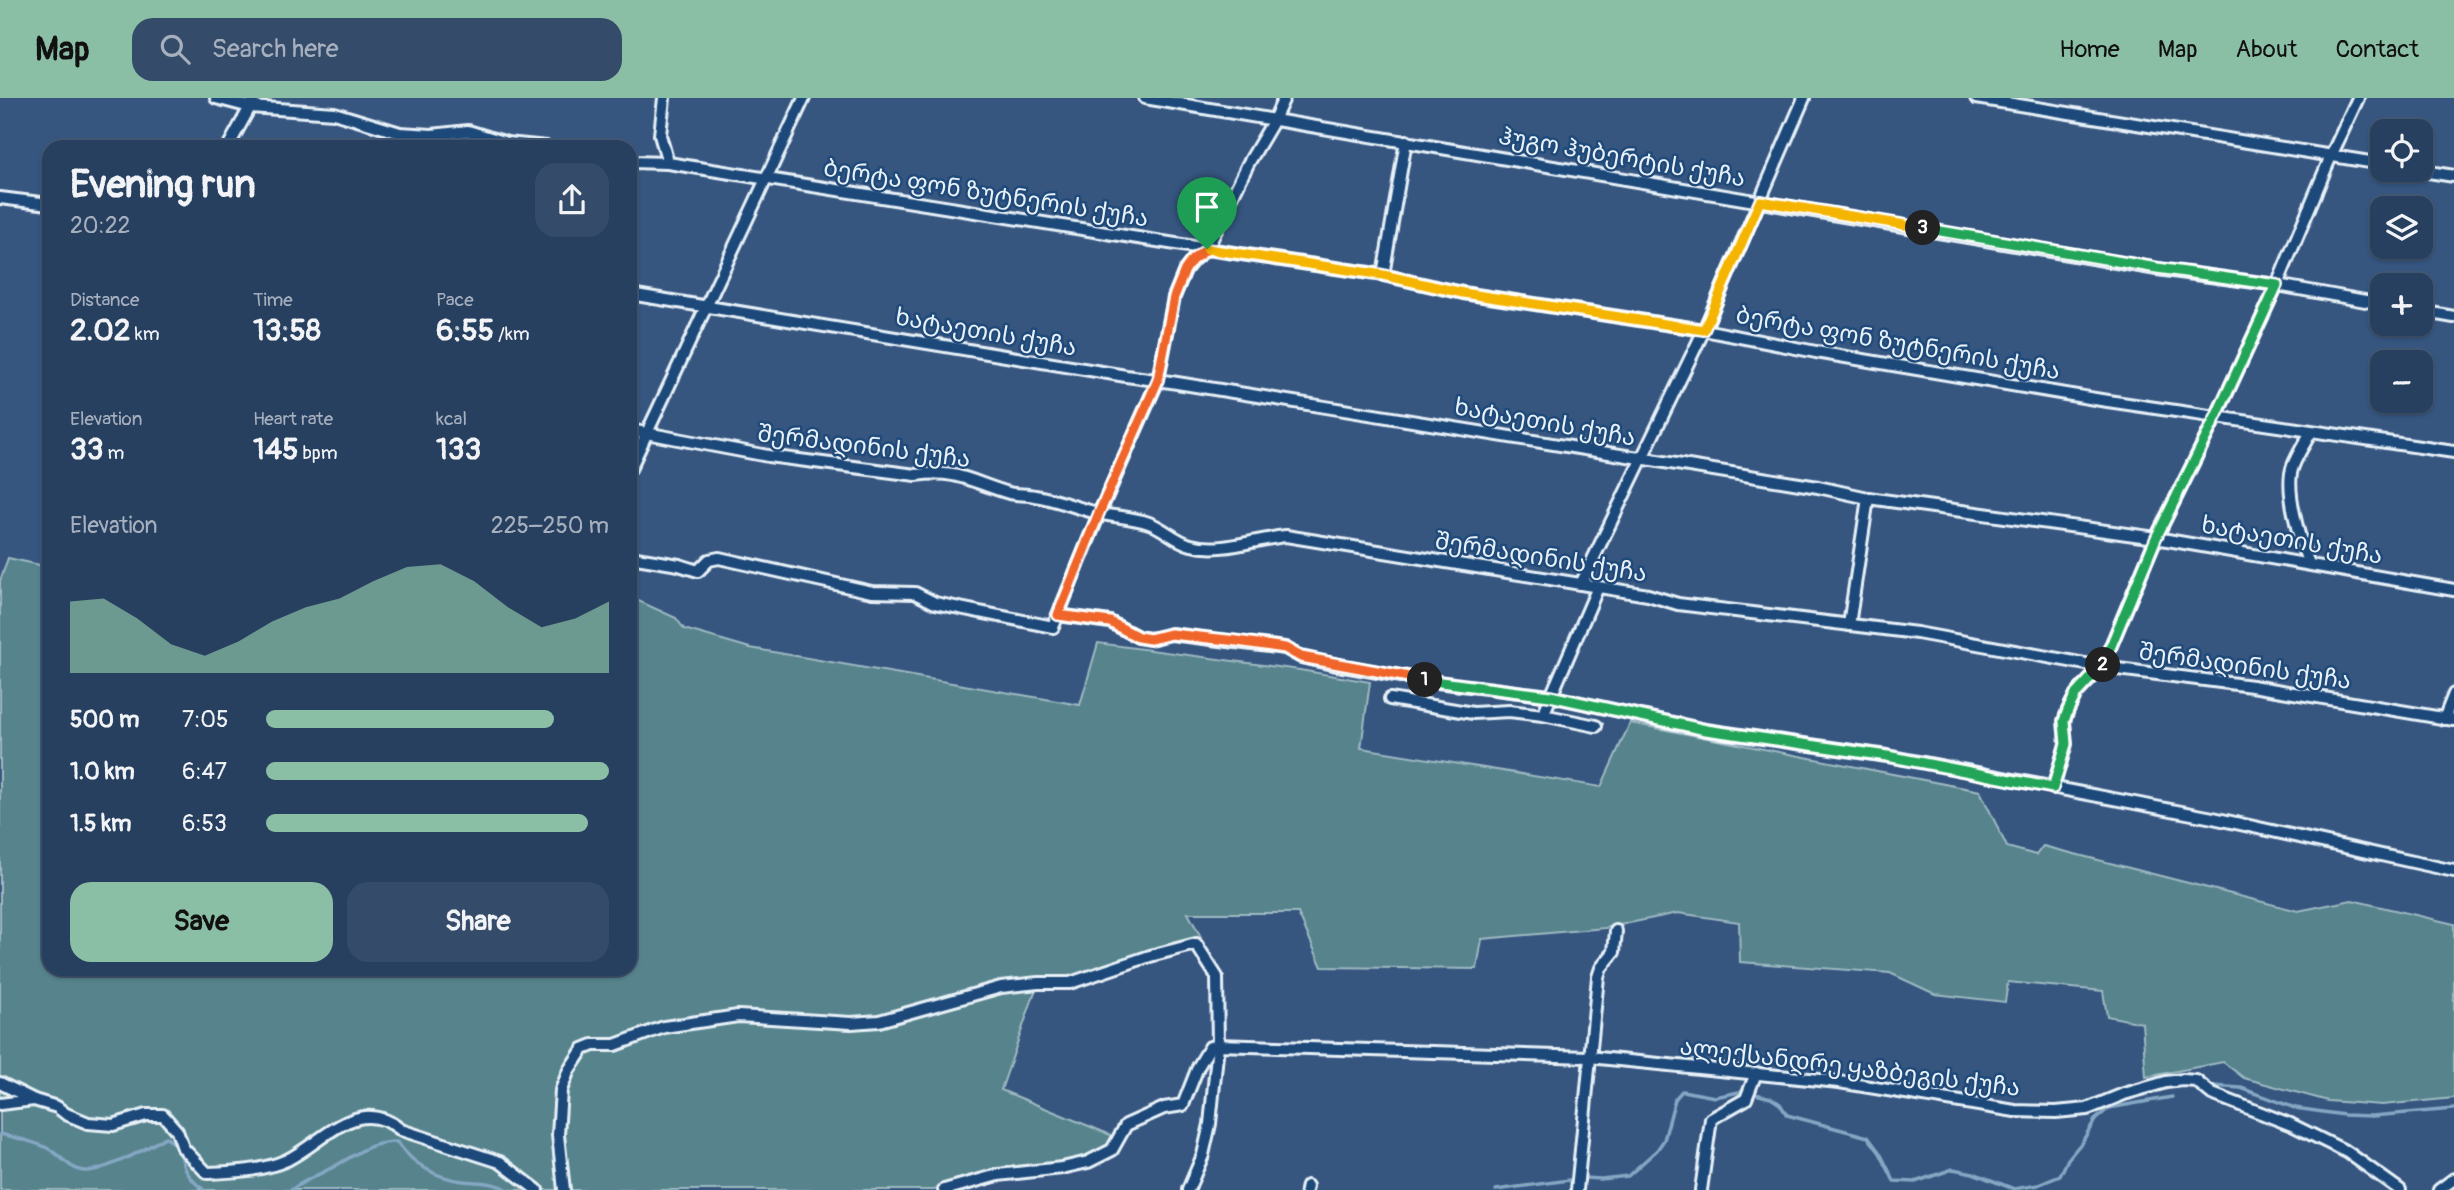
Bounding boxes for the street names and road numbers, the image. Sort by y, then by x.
street label: ჰუგო ჰუბერტის ქუჩა [1496,121,1748,193]
street label: ბერტა ფონ ზუტნერის ქუჩა [821,153,1150,234]
street label: ბერტა ფონ ზუტნერის ქუჩა [1734,301,2062,386]
street label: ხატაეთის ქუჩა [893,302,1079,363]
street label: ხატაეთის ქუჩა [1452,392,1638,453]
street label: შერმადინის ქუჩა [756,419,972,474]
street label: ხატაეთის ქუჩა [2199,510,2385,571]
street label: შერმადინის ქუჩა [1433,526,1649,589]
street label: შერმადინის ქუჩა [2137,637,2353,696]
street label: ალექსანდრე ყაზბეგის ქუჩა [1678,1032,2022,1103]

